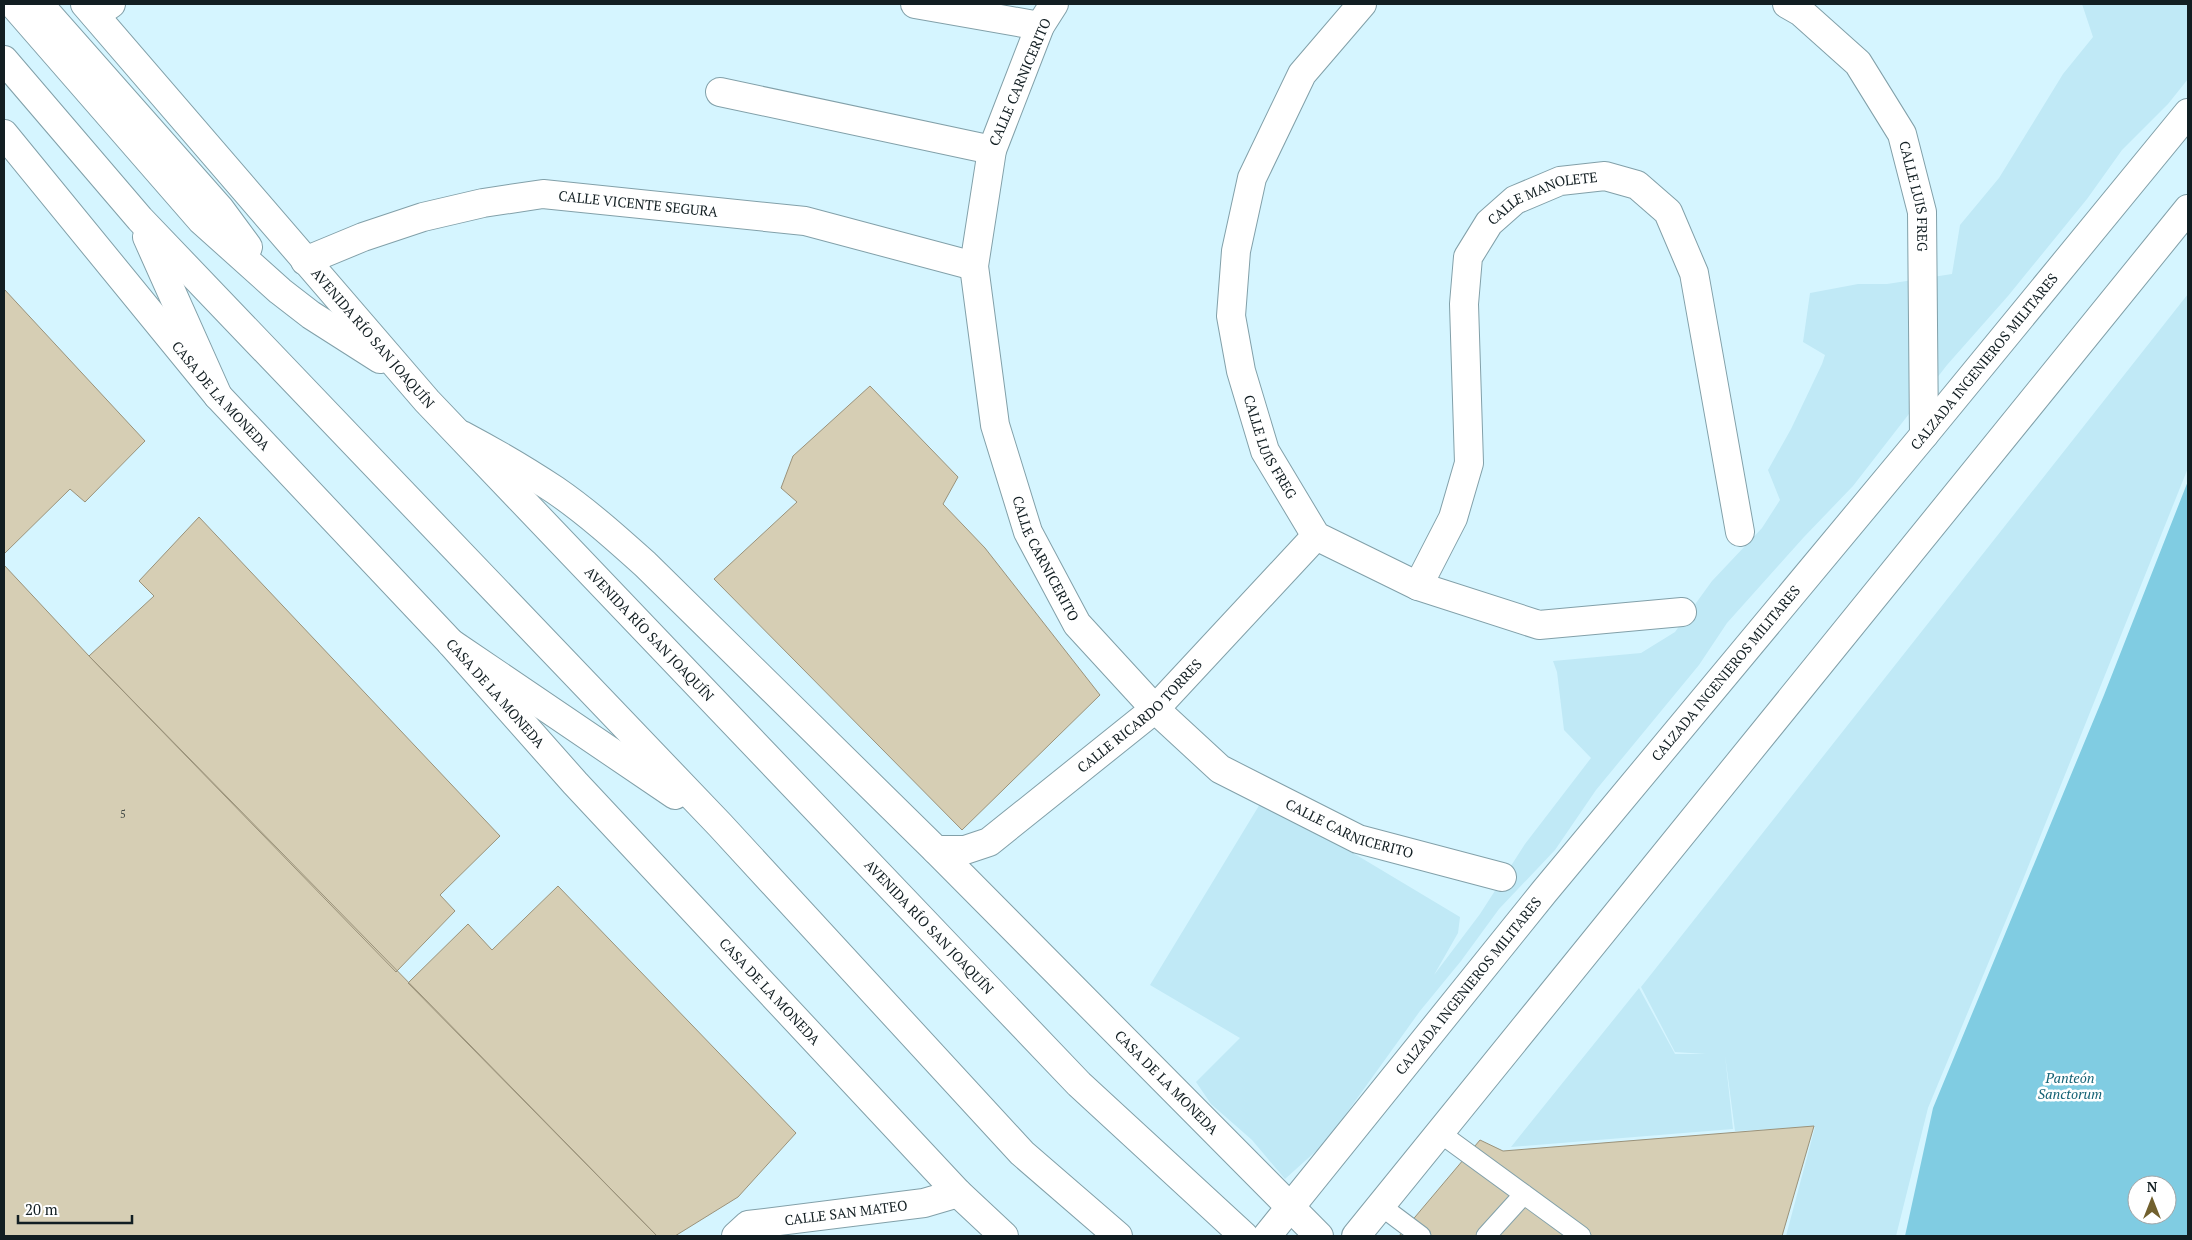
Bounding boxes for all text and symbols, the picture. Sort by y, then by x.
street label: CALLE CARNICERITO [984,15,1055,149]
street label: CALLE LUIS FREG [1895,139,1932,252]
street label: CALLE MANOLETE [1483,167,1598,229]
street label: CALLE VICENTE SEGURA [558,186,719,221]
street label: AVENIDA RÍO SAN JOAQUÍN [307,264,439,412]
street label: CALZADA INGENIEROS MILITARES [1906,269,2062,454]
street label: CASA DE LA MONEDA [168,337,275,455]
street label: CALLE LUIS FREG [1240,392,1302,503]
street label: CALLE CARNICERITO [1008,493,1084,624]
street label: AVENIDA RÍO SAN JOAQUÍN [581,562,719,705]
street label: CALZADA INGENIEROS MILITARES [1647,581,1804,765]
street label: CASA DE LA MONEDA [442,634,550,752]
street label: CALLE RICARDO TORRES [1073,655,1206,777]
street label: CALLE CARNICERITO [1282,794,1416,862]
house number: 5 [120,807,126,821]
street label: AVENIDA RÍO SAN JOAQUÍN [861,855,998,998]
street label: CALZADA INGENIEROS MILITARES [1391,893,1545,1079]
street label: CASA DE LA MONEDA [715,933,825,1049]
street label: CASA DE LA MONEDA [1111,1026,1223,1139]
park label: Panteón Sanctorum [2038,1068,2102,1103]
north arrow [2127,1175,2177,1225]
text: N [2147,1177,2158,1196]
scale bar [18,1192,131,1224]
street label: CALLE SAN MATEO [783,1195,908,1229]
text: 20 m [25,1199,58,1219]

